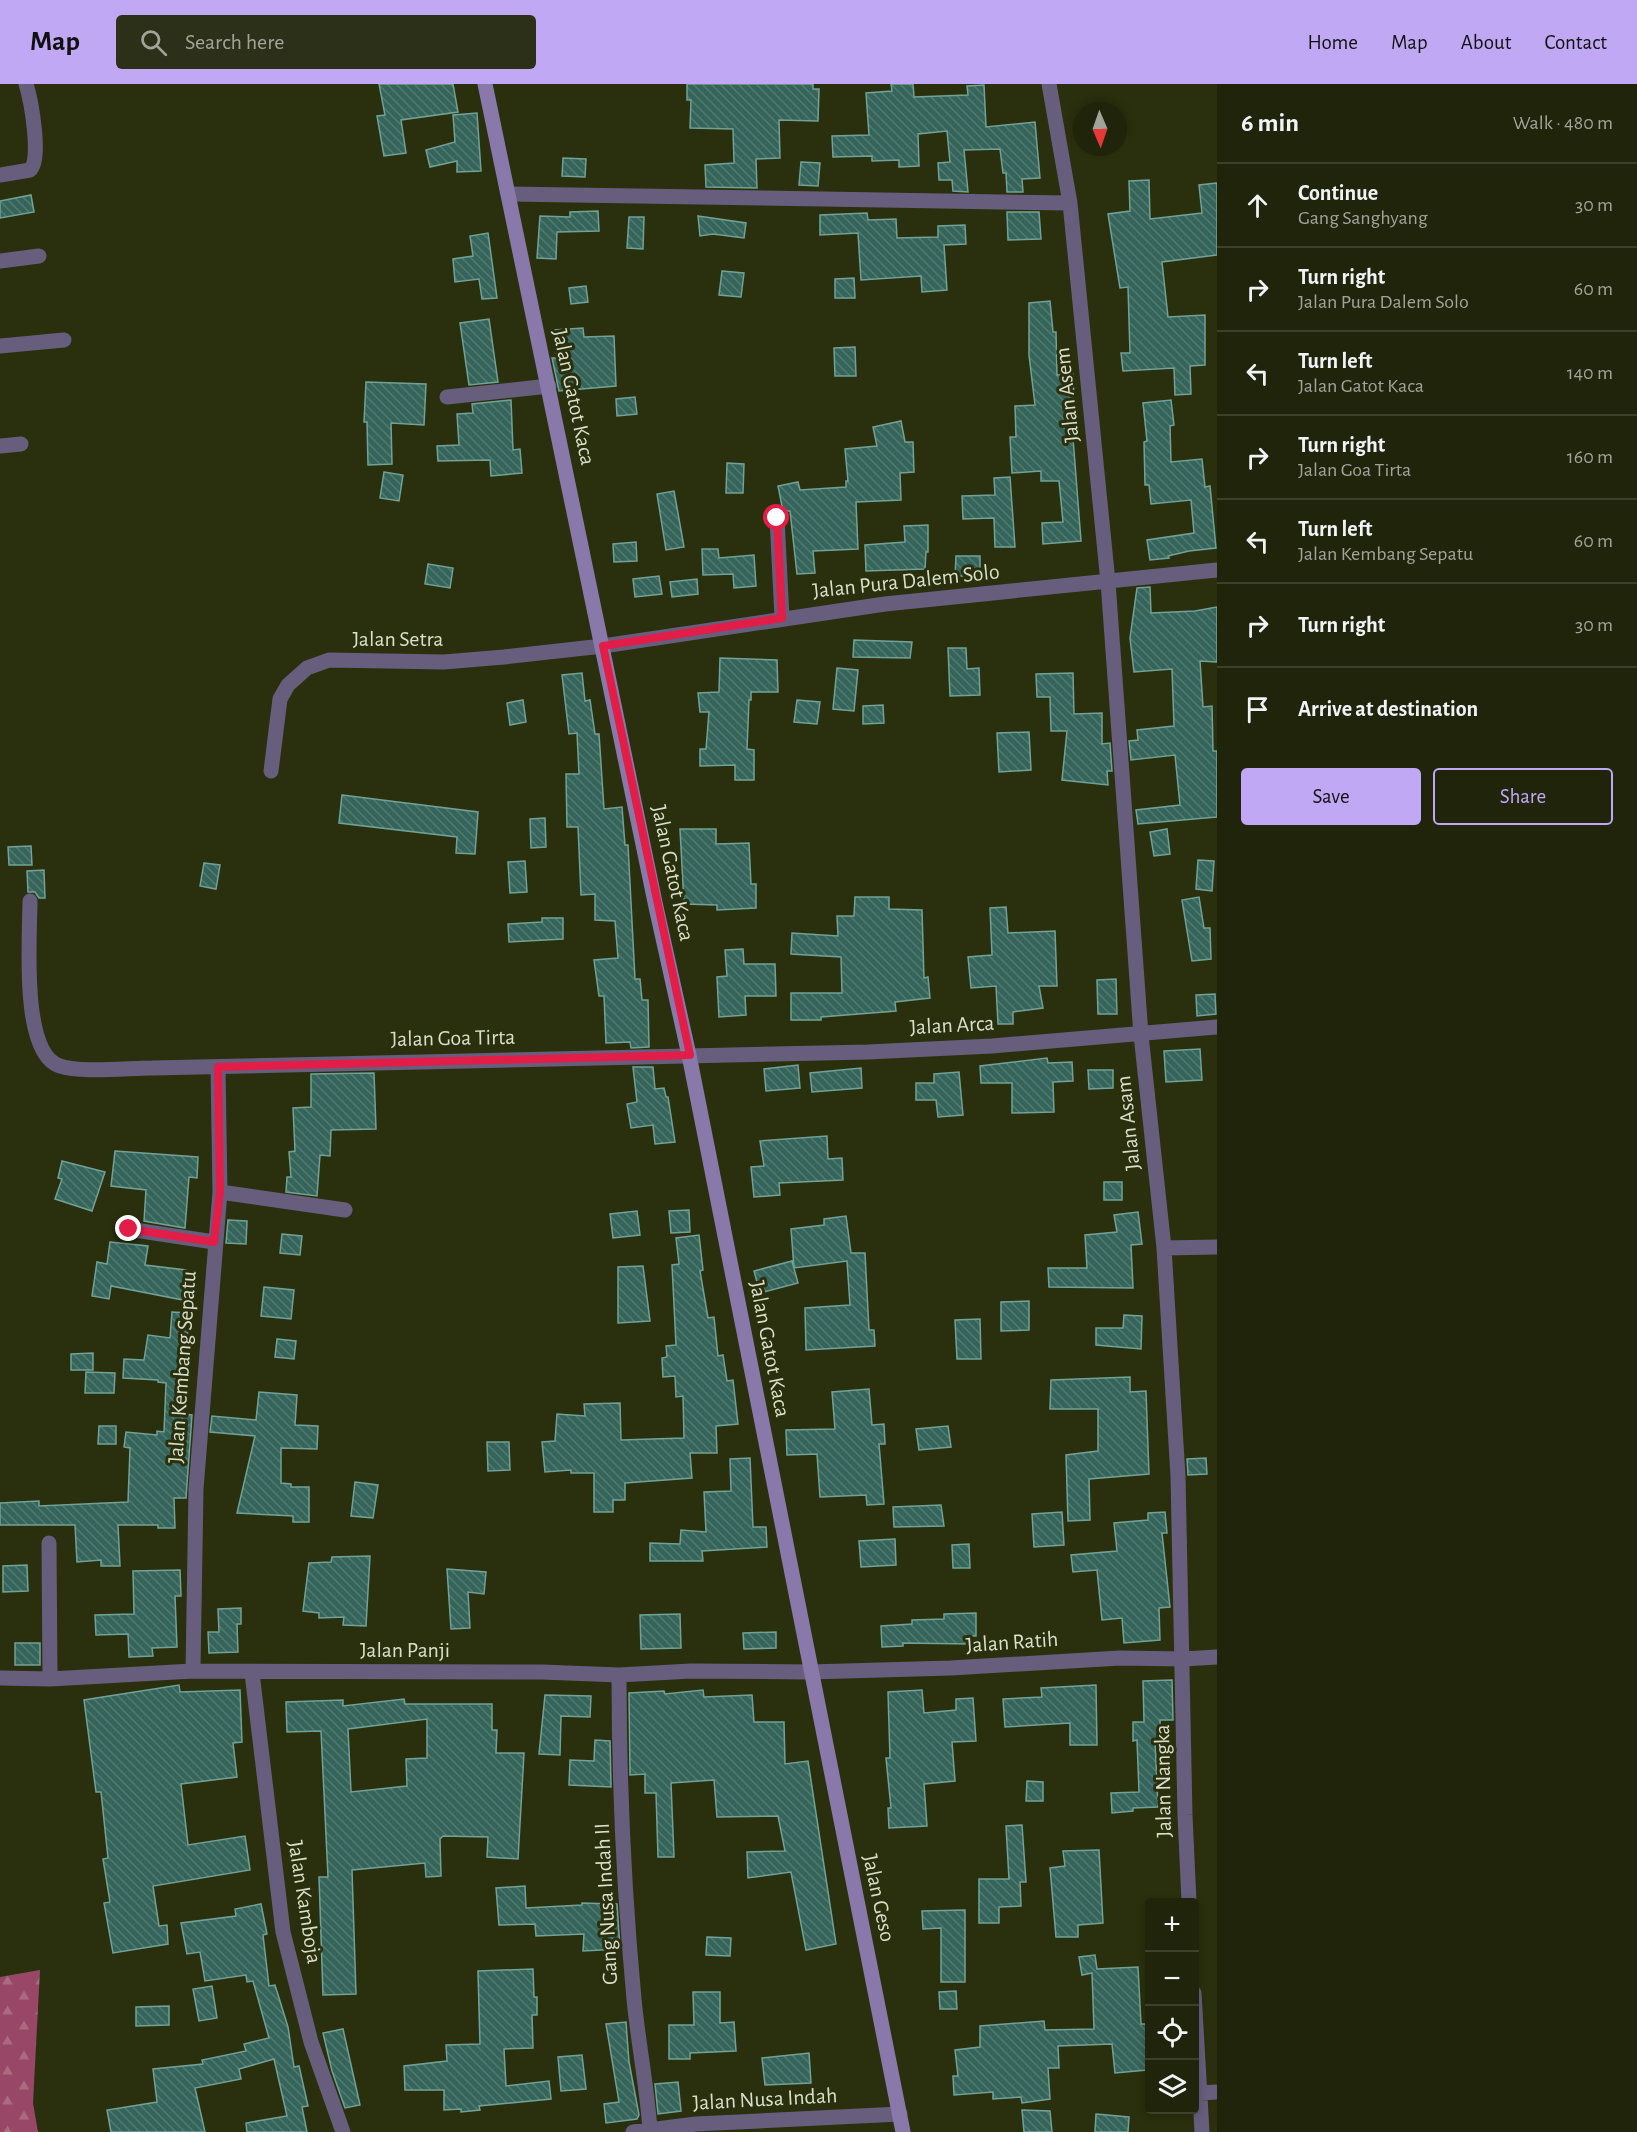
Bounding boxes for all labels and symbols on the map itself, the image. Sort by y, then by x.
north arrow [1073,102,1127,156]
street label: Jalan Gatot Kaca [549,327,599,467]
street label: Jalan Asem [1051,346,1083,444]
route start [763,504,789,530]
street label: Jalan Pura Dalem Solo [811,560,1001,602]
street label: Jalan Setra [352,628,444,650]
street label: Jalan Gatot Kaca [648,803,698,943]
street label: Jalan Arca [909,1012,995,1038]
street label: Jalan Goa Tirta [390,1026,516,1050]
street label: Jalan Asam [1112,1074,1144,1172]
route end [115,1215,141,1241]
street label: Jalan Kembang Sepatu [164,1270,200,1464]
street label: Jalan Gatot Kaca [746,1279,794,1419]
street label: Jalan Ratih [965,1628,1059,1656]
street label: Jalan Panji [360,1639,450,1661]
street label: Jalan Nangka [1151,1724,1175,1838]
street label: Gang Nusa Indah II [591,1823,621,1985]
street label: Jalan Kamboja [284,1839,326,1965]
street label: Jalan Geso [859,1852,899,1944]
street label: Jalan Nusa Indah [692,2084,838,2114]

